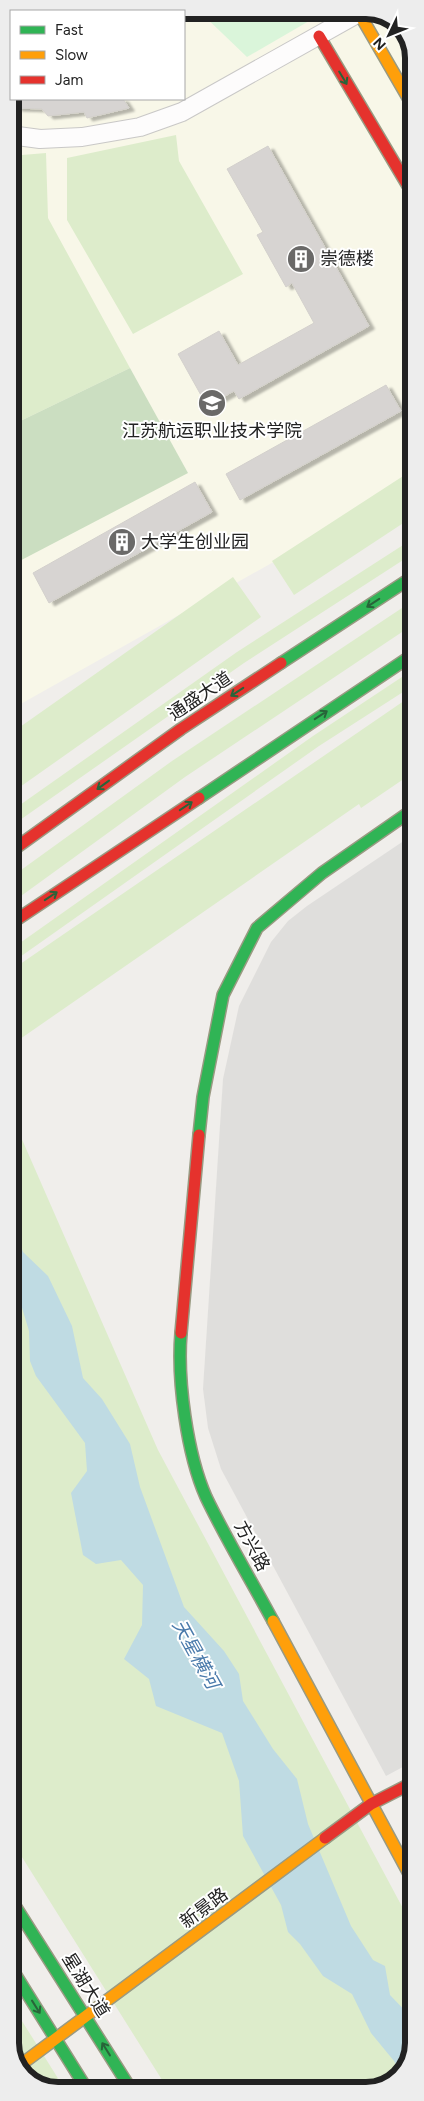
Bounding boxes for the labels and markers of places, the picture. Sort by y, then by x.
building icon: 崇德楼 [286,244,316,274]
place label: 崇德楼 [320,248,374,270]
school or university icon: 江苏航运职业技术学院 [197,388,227,418]
place label: 江苏航运职业技术学院 [122,420,302,442]
building icon: 大学生创业园 [107,527,137,557]
place label: 大学生创业园 [141,531,249,553]

